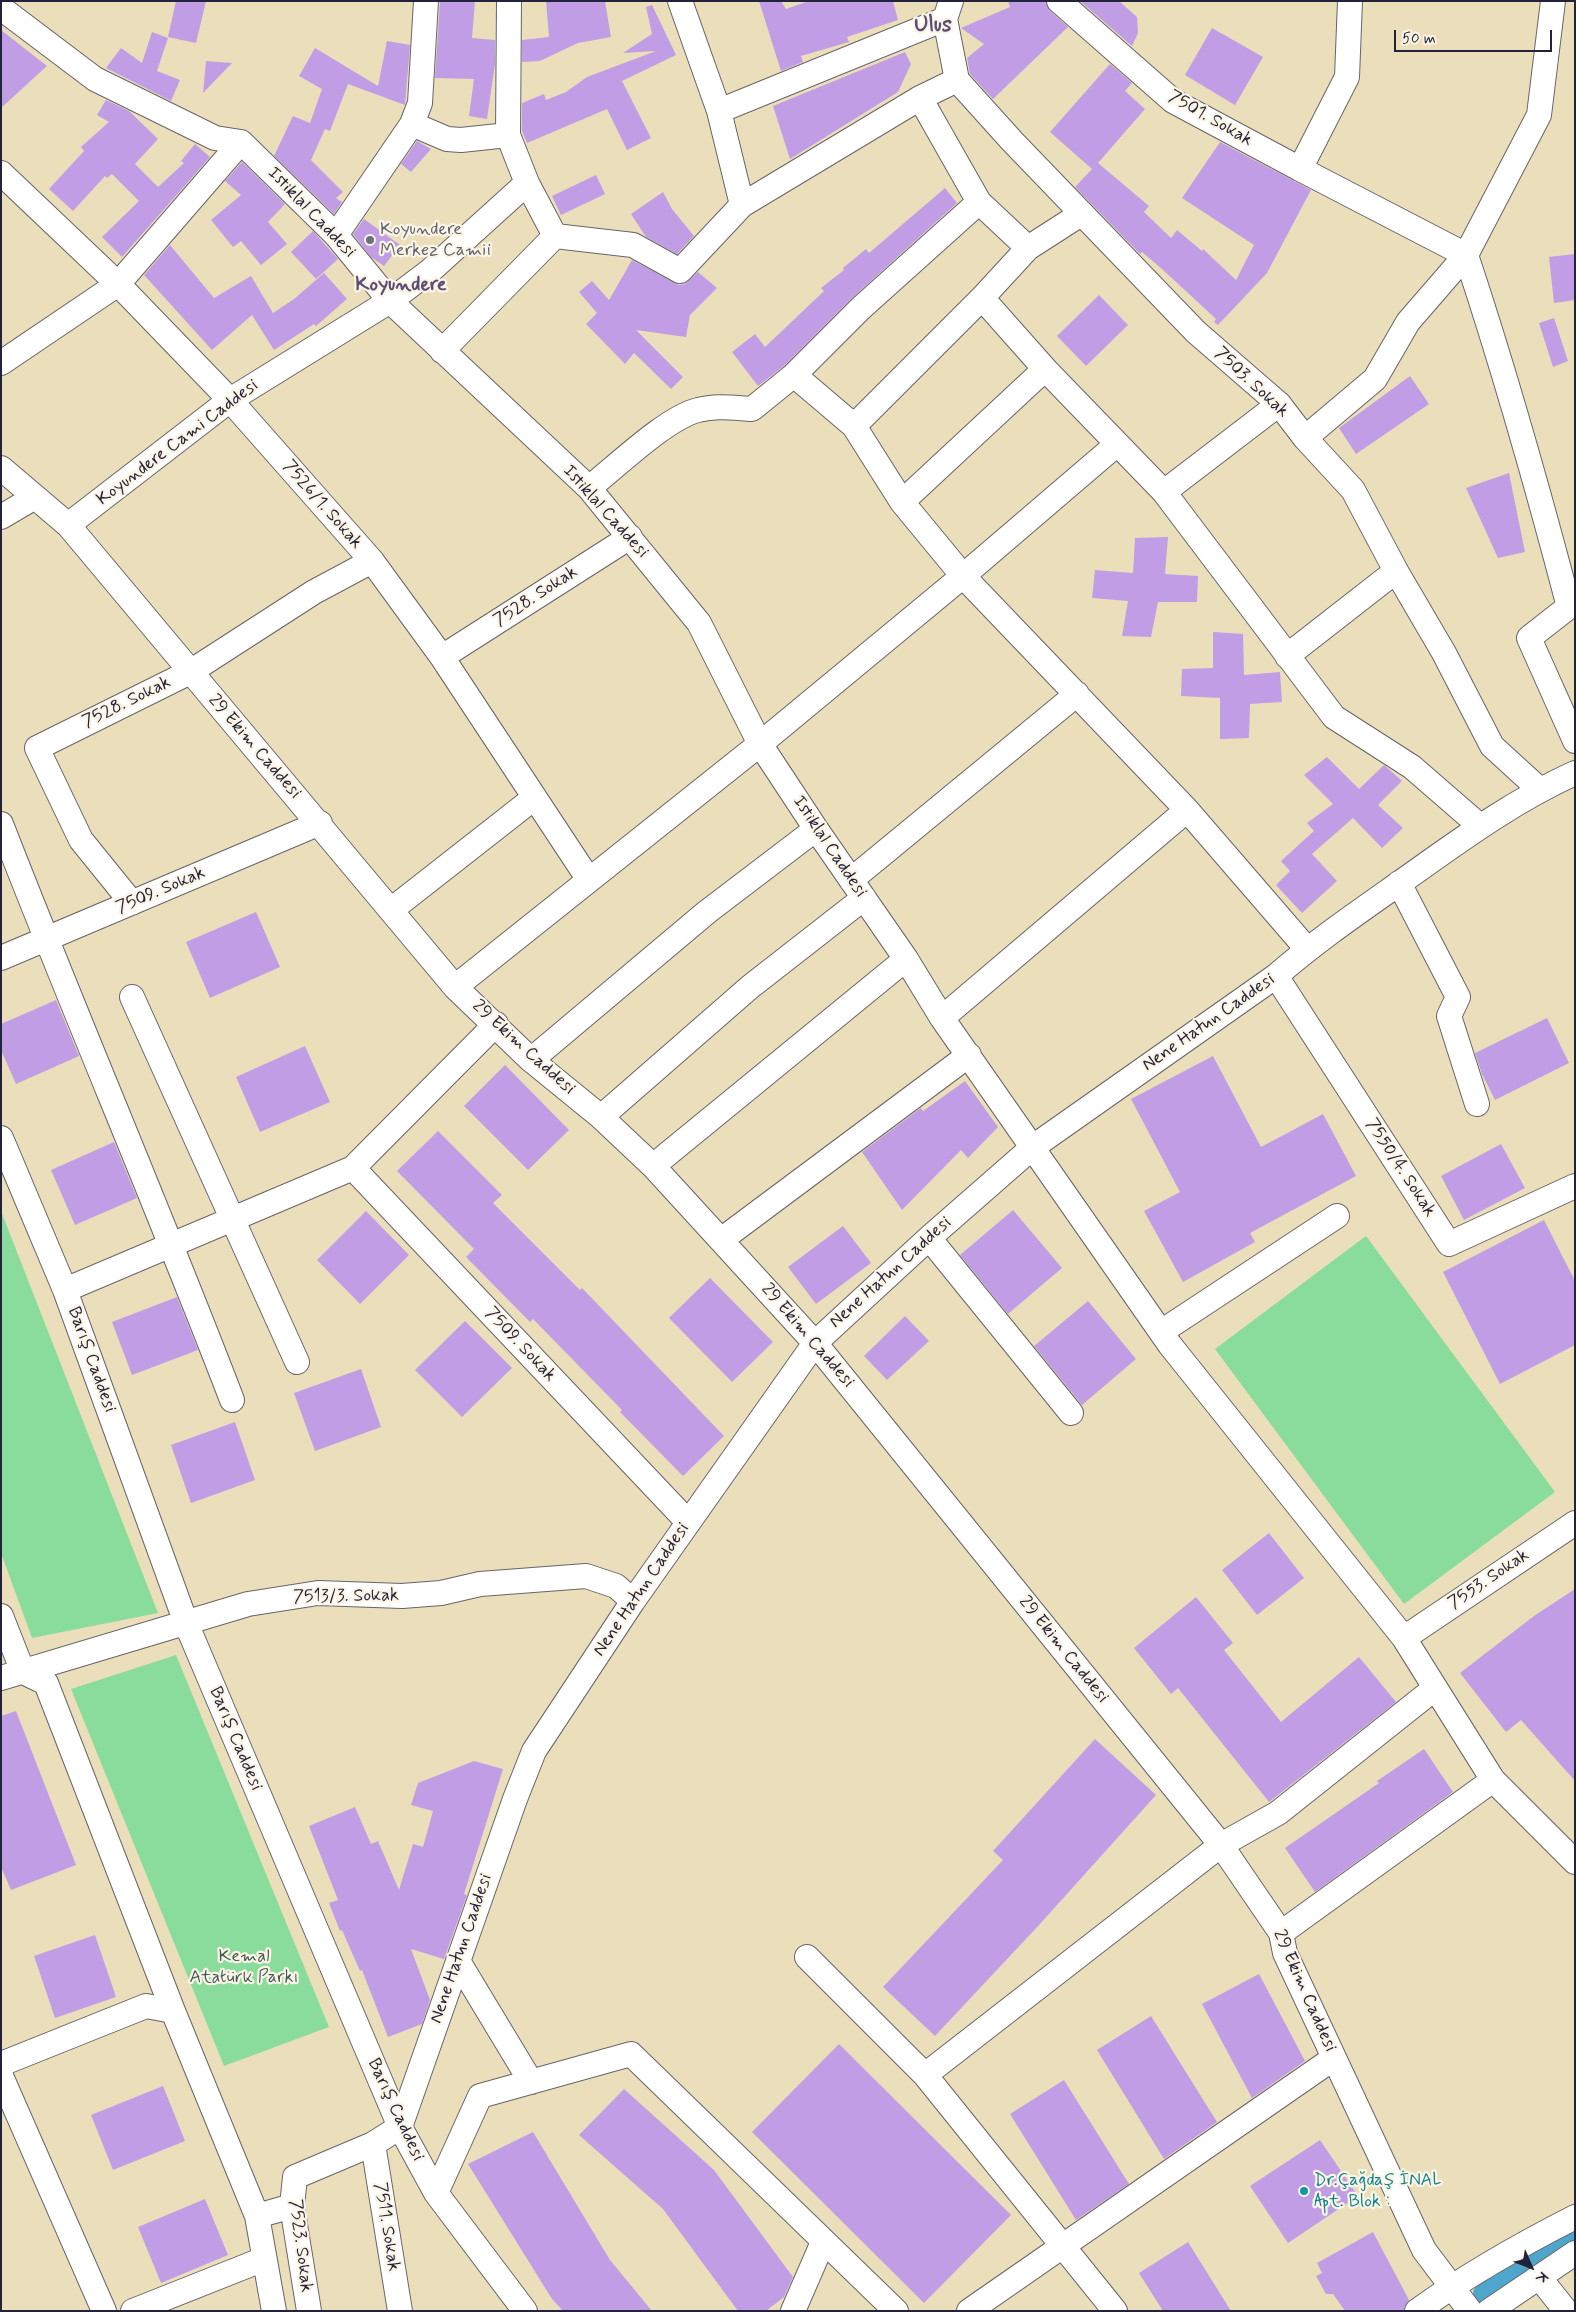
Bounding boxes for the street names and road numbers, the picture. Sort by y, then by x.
street label: 7501. Sokak [1164,86,1256,152]
street label: Istiklal Caddesi [262,163,360,263]
street label: 7503. Sokak [1209,343,1293,423]
street label: Koyundere Cami Caddesi [93,375,263,511]
street label: 7526/1. Sokak [278,456,366,554]
street label: Istiklal Caddesi [558,461,652,563]
street label: 7528. Sokak [490,562,582,632]
street label: 7528. Sokak [79,672,175,734]
street label: 29 Ekim Caddesi [203,690,305,804]
street label: Istiklal Caddesi [787,792,871,902]
street label: 7509. Sokak [113,863,209,919]
street label: Nene Hatun Caddesi [1139,969,1279,1077]
street label: 29 Ekim Caddesi [467,996,579,1100]
street label: 7550/4. Sokak [1360,1115,1440,1221]
street label: Nene Hatun Caddesi [826,1213,956,1333]
street label: 29 Ekim Caddesi [756,1279,858,1393]
street label: 7509. Sokak [480,1303,560,1387]
street label: Barış Caddesi [62,1304,120,1416]
street label: Nene Hatun Caddesi [589,1519,695,1661]
street label: 7553. Sokak [1444,1545,1534,1615]
street label: 7513/3. Sokak [293,1585,399,1609]
street label: 29 Ekim Caddesi [1013,1592,1113,1708]
street label: Barış Caddesi [203,1684,267,1794]
street label: Nene Hatun Caddesi [426,1871,498,2027]
street label: 29 Ekim Caddesi [1267,1927,1341,2055]
street label: Barış Caddesi [362,2055,428,2165]
street label: 7511. Sokak [368,2181,404,2273]
street label: 7523. Sokak [284,2198,316,2294]

